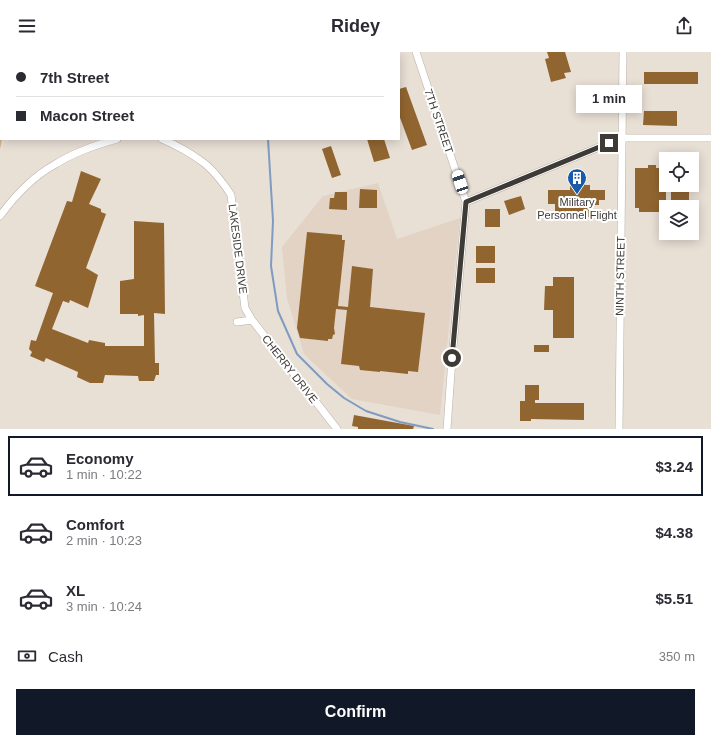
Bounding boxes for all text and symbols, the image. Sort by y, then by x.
icon: menu [16,15,38,37]
icon: share [673,15,695,37]
text: Ridey [331,16,380,36]
text: 7th Street [40,69,109,86]
callout: 1 min [576,85,642,113]
street label: 7TH STREET [422,87,456,155]
text: 1 min [592,91,626,106]
text: Macon Street [40,107,134,124]
route end [600,134,618,152]
map controls [659,152,699,240]
button: locate [659,152,699,192]
building icon: Military Personnel Flight [566,167,588,195]
car [451,169,469,195]
place label: Military Personnel Flight [537,196,617,221]
button: layers [659,200,699,240]
street label: LAKESIDE DRIVE [227,203,249,295]
street label: NINTH STREET [613,236,627,316]
street label: CHERRY DRIVE [260,333,320,405]
route start [443,349,461,367]
icon: car [18,448,54,484]
text: Economy [66,450,134,467]
text: $3.24 [655,458,693,475]
text: 1 min · 10:22 [66,467,142,482]
icon: car [18,514,54,550]
text: Comfort [66,516,124,533]
text: $4.38 [655,524,693,541]
text: 2 min · 10:23 [66,533,142,548]
icon: car [18,580,54,616]
text: XL [66,582,85,599]
text: $5.51 [655,590,693,607]
text: 3 min · 10:24 [66,599,142,614]
icon: cash [16,645,38,667]
text: Cash [48,648,83,665]
text: 350 m [659,649,695,664]
button: Confirm [16,689,695,735]

